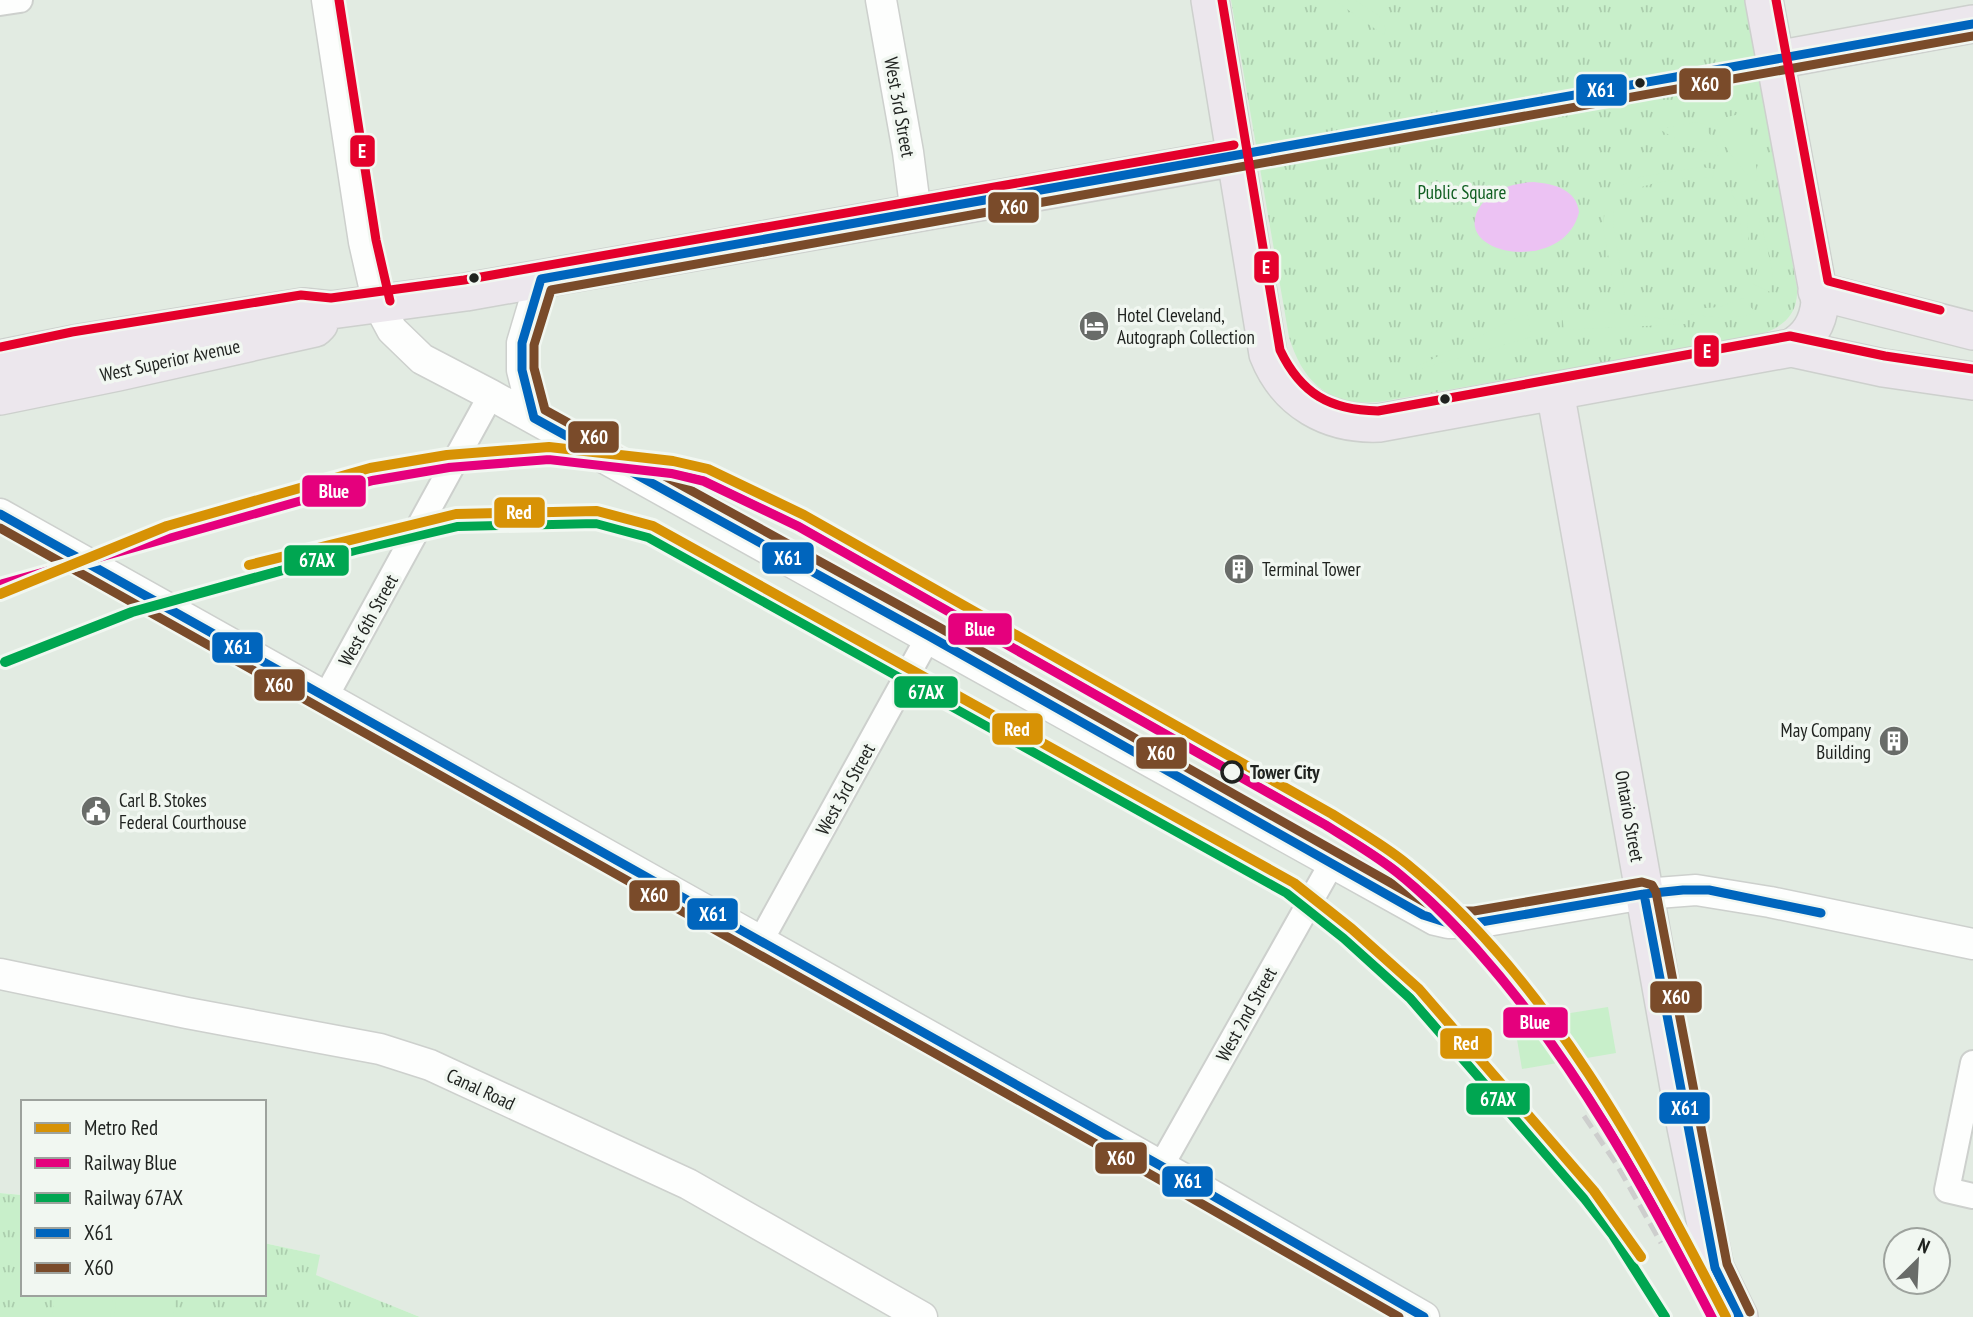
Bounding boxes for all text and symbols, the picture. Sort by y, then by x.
street label: West 3rd Street [879,55,921,160]
line badge: X60 [1678,67,1732,101]
text: X60 [1691,72,1719,96]
line badge: X61 [1575,73,1628,107]
unlabelled marker [1633,76,1647,90]
text: X61 [1587,78,1615,102]
line badge: E [349,134,376,168]
text: E [358,139,366,163]
park label: Public Square [1418,180,1507,204]
line badge: X60 [987,191,1040,224]
text: X60 [1000,195,1028,219]
line badge: E [1253,250,1280,284]
text: E [1262,255,1270,279]
unlabelled marker [467,271,481,285]
place label: Hotel Cleveland, Autograph Collection [1117,303,1255,349]
hotel icon: Hotel Cleveland, Autograph Collection [1077,309,1111,343]
street label: West Superior Avenue [98,333,242,387]
line badge: E [1693,334,1720,368]
text: E [1703,339,1711,363]
unlabelled marker [1438,392,1452,406]
line badge: X60 [567,420,620,454]
text: X60 [580,425,608,449]
line badge: Blue [301,474,367,508]
text: Blue [319,479,349,503]
line badge: Red [493,496,546,529]
text: Red [506,500,532,524]
line badge: X61 [761,541,815,575]
line badge: 67AX [283,544,350,577]
text: X61 [774,546,802,570]
text: 67AX [299,548,335,572]
building icon: Terminal Tower [1222,552,1256,586]
place label: Terminal Tower [1262,557,1361,581]
street label: West 6th Street [333,569,403,670]
line badge: Blue [947,612,1013,646]
text: Blue [965,617,995,641]
line badge: X61 [211,631,264,664]
text: X61 [224,635,252,659]
line badge: X60 [253,668,306,702]
text: X60 [265,673,293,697]
line badge: 67AX [893,675,959,709]
text: 67AX [908,680,944,704]
line badge: Red [991,712,1044,746]
text: Red [1004,717,1030,741]
place label: May Company Building [1781,718,1872,764]
building icon: May Company Building [1877,724,1911,758]
line badge: X60 [1135,736,1188,770]
street label: West 3rd Street [810,738,880,839]
text: X60 [1147,741,1175,765]
place label: Tower City [1250,760,1320,784]
marker: Tower City [1221,761,1243,783]
street label: Ontario Street [1610,768,1650,864]
place label: Carl B. Stokes Federal Courthouse [119,788,247,834]
public building icon: Carl B. Stokes Federal Courthouse [79,794,113,828]
line badge: X60 [628,879,681,912]
text: X60 [640,883,668,907]
line badge: X61 [686,897,739,931]
text: X61 [699,902,727,926]
street label: West 2nd Street [1210,962,1282,1065]
line badge: X60 [1649,980,1703,1014]
text: X60 [1662,985,1690,1009]
line badge: Blue [1502,1006,1569,1039]
text: Blue [1520,1010,1550,1034]
line badge: Red [1439,1027,1493,1060]
text: Red [1453,1031,1479,1055]
street label: Canal Road [443,1063,519,1115]
line badge: 67AX [1465,1082,1531,1116]
text: 67AX [1480,1087,1516,1111]
line badge: X61 [1658,1091,1711,1125]
text: X61 [1671,1096,1699,1120]
legend [21,1100,266,1296]
text: Metro Red [84,1114,158,1141]
line badge: X60 [1094,1141,1148,1175]
text: X60 [1107,1146,1135,1170]
text: Railway Blue [84,1149,177,1176]
line badge: X61 [1161,1165,1214,1198]
text: X61 [1174,1169,1202,1193]
text: Railway 67AX [84,1184,183,1211]
text: X61 [84,1219,113,1246]
north arrow [1882,1226,1952,1296]
text: N [1914,1232,1933,1259]
text: X60 [84,1254,113,1281]

